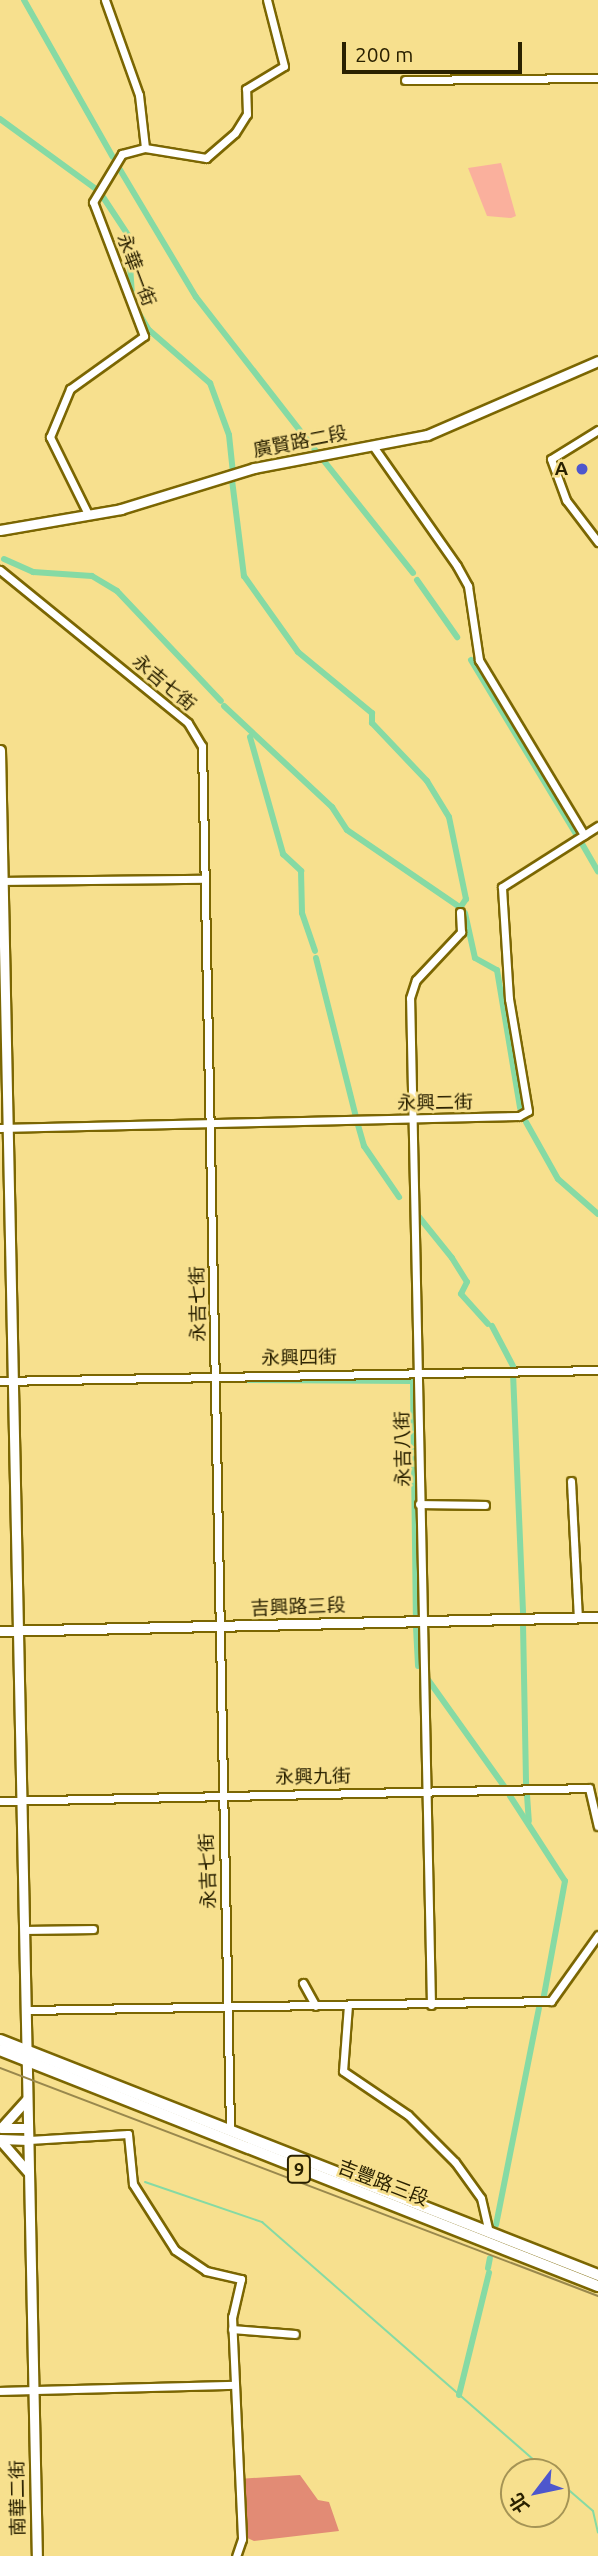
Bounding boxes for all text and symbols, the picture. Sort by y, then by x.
scale bar [346,28,526,72]
text: 200 m [355,42,413,66]
street label: 永華一街 [112,230,160,310]
street label: 廣賢路二段 [251,422,349,462]
place label: A [555,458,568,480]
marker: A [574,461,590,477]
street label: 永吉七街 [128,650,200,716]
street label: 永興二街 [397,1091,473,1115]
street label: 永吉七街 [186,1266,210,1342]
street label: 永興四街 [261,1346,337,1370]
street label: 永吉八街 [391,1411,415,1487]
street label: 吉興路三段 [250,1594,346,1620]
street label: 永興九街 [275,1765,351,1789]
street label: 永吉七街 [195,1833,221,1909]
road number: 9 [287,2154,311,2183]
street label: 吉豐路三段 [335,2155,431,2211]
north arrow [500,2458,570,2528]
street label: 南華二街 [6,2460,30,2536]
text: 北 [505,2489,533,2517]

